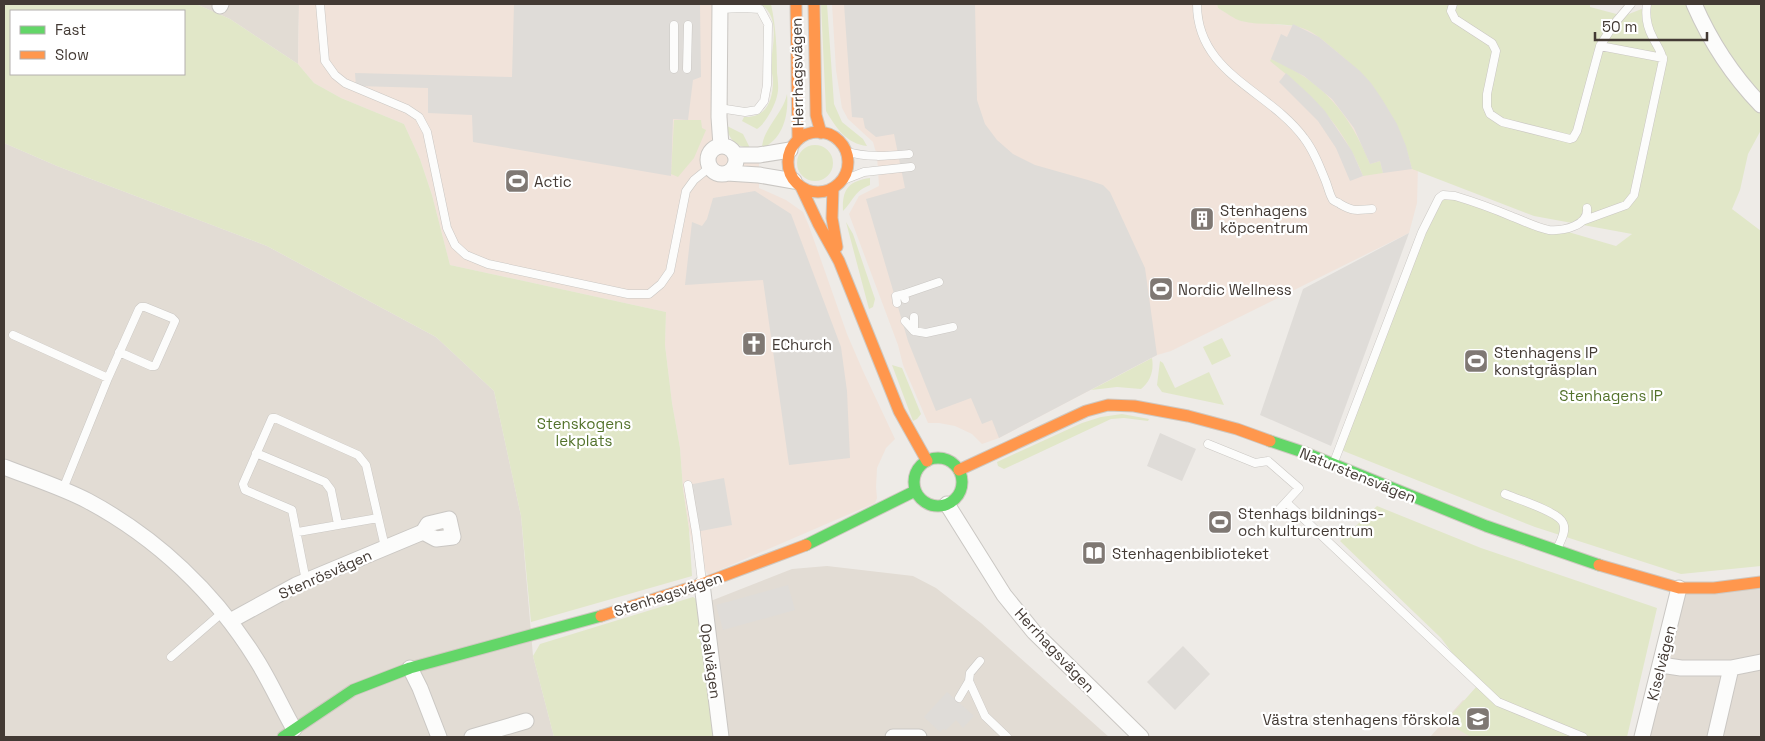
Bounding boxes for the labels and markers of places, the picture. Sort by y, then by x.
sports icon: Actic [504,168,530,194]
place label: Actic [534,172,572,191]
place label: Stenhagens köpcentrum [1220,201,1308,237]
building icon: Stenhagens köpcentrum [1189,206,1215,232]
sports icon: Nordic Wellness [1148,276,1174,302]
place label: Nordic Wellness [1178,280,1292,299]
church icon: EChurch [741,331,767,357]
place label: EChurch [772,335,832,354]
place label: Stenhagens IP konstgräsplan [1494,343,1598,379]
sports icon: Stenhagens IP konstgräsplan [1463,348,1489,374]
place label: Stenhags bildnings- och kulturcentrum [1238,504,1384,540]
sports icon: Stenhags bildnings- och kulturcentrum [1207,509,1233,535]
library icon: Stenhagenbiblioteket [1081,540,1107,566]
place label: Stenhagenbiblioteket [1112,544,1269,563]
school or university icon: Västra stenhagens förskola [1465,706,1491,732]
place label: Västra stenhagens förskola [1262,710,1460,729]

